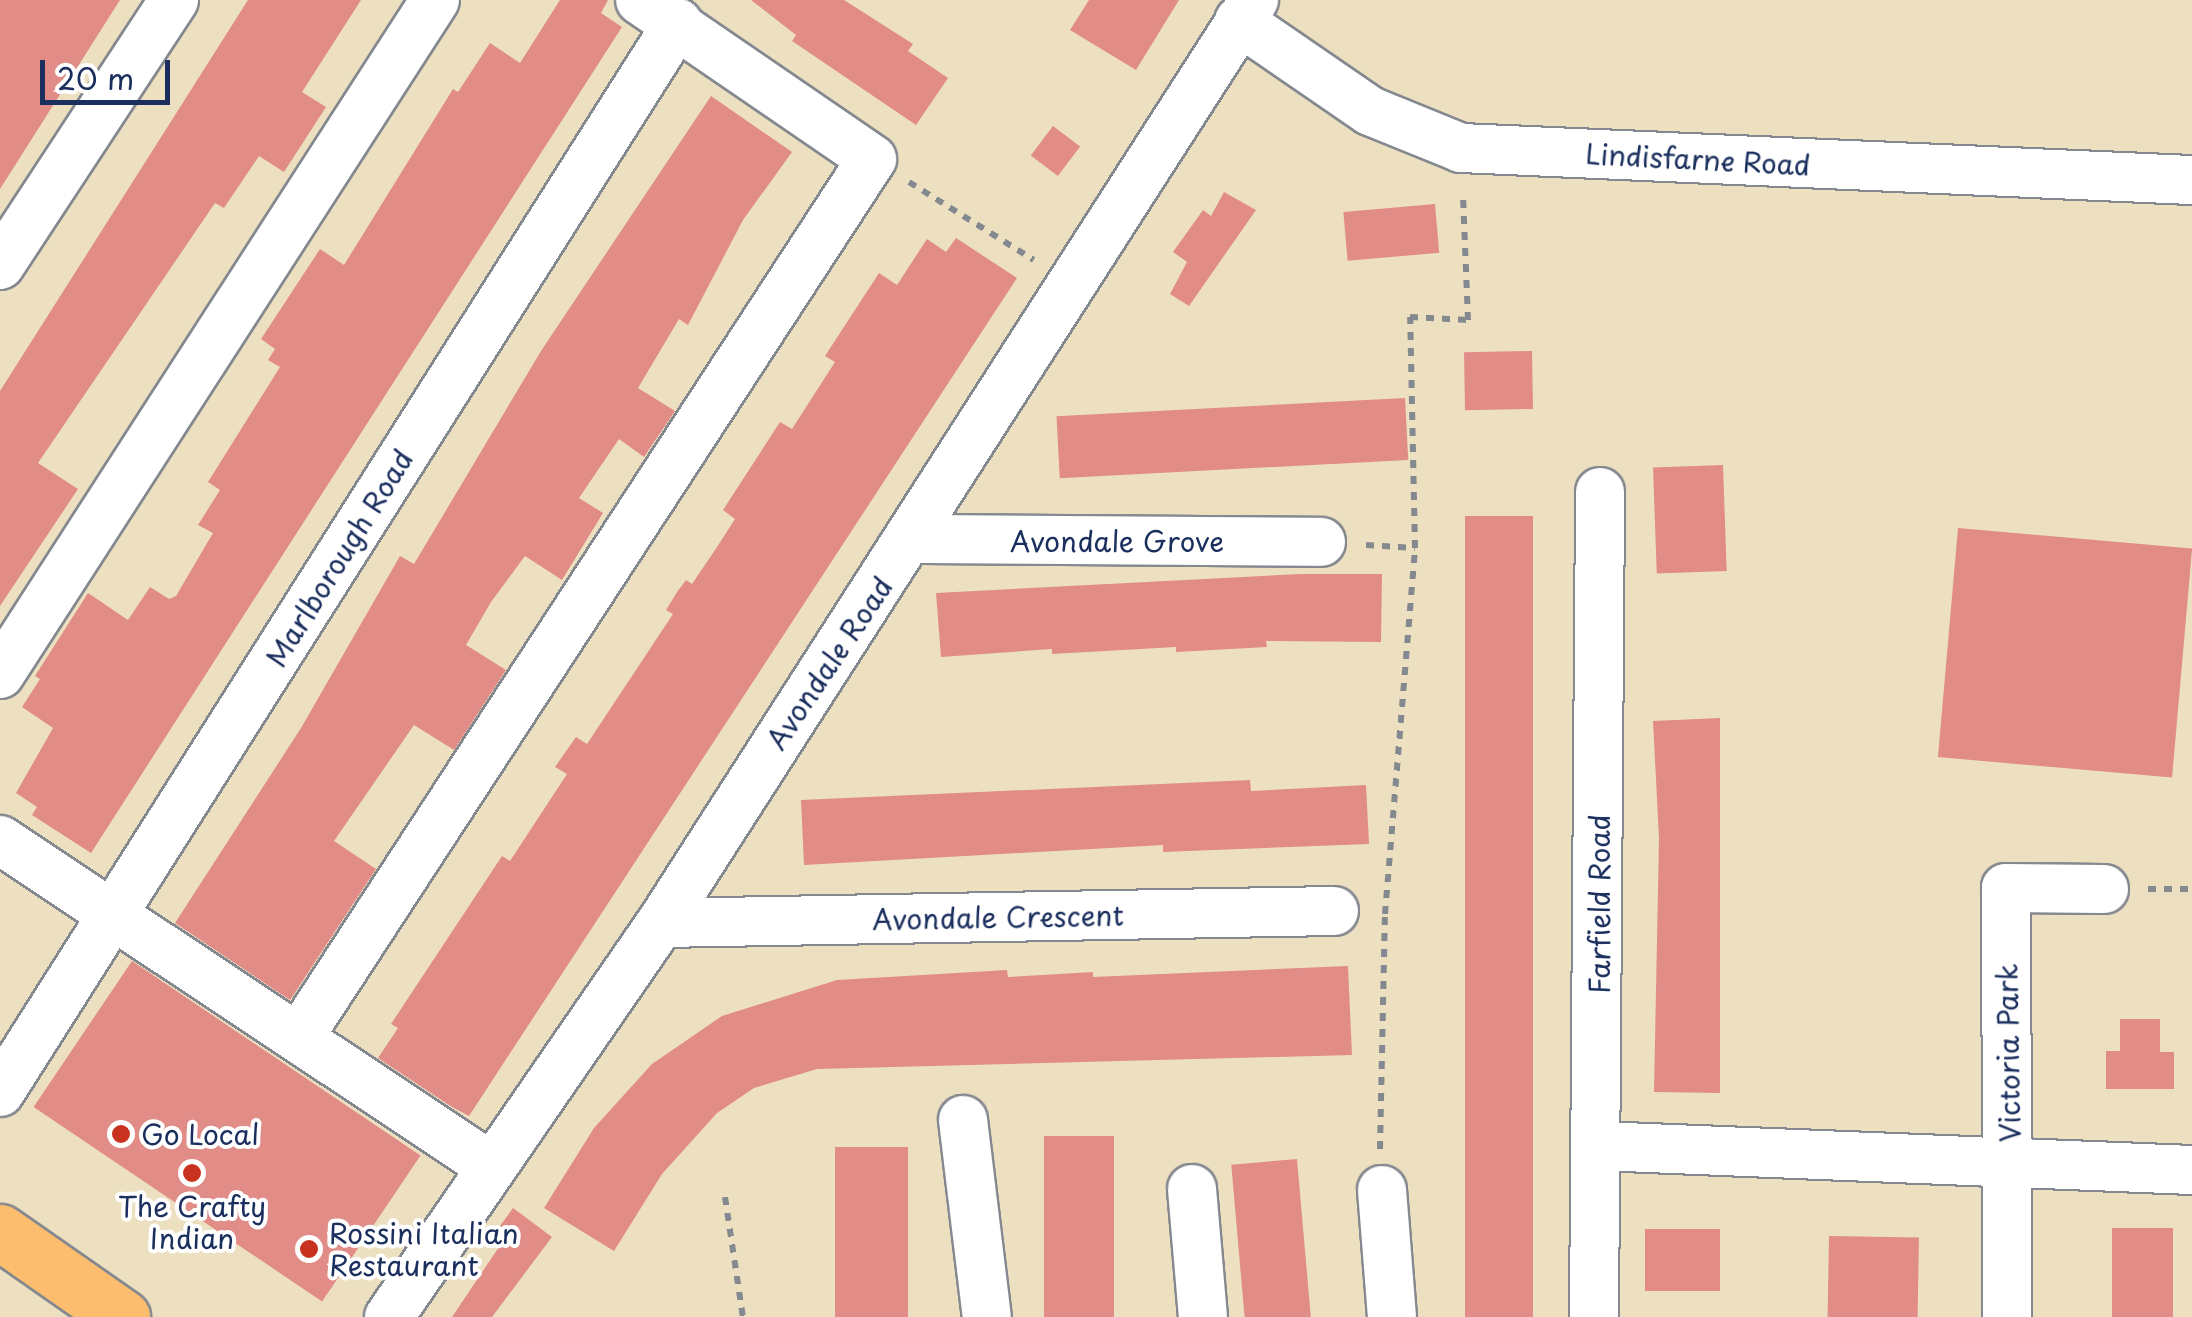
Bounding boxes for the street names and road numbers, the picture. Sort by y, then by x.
street label: Lindisfarne Road [1583,136,1813,182]
street label: Marlborough Road [259,443,419,673]
street label: Avondale Grove [1009,524,1225,558]
street label: Avondale Road [759,570,899,756]
street label: Farfield Road [1582,814,1616,994]
street label: Avondale Crescent [872,898,1124,936]
street label: Victoria Park [1990,964,2026,1142]

